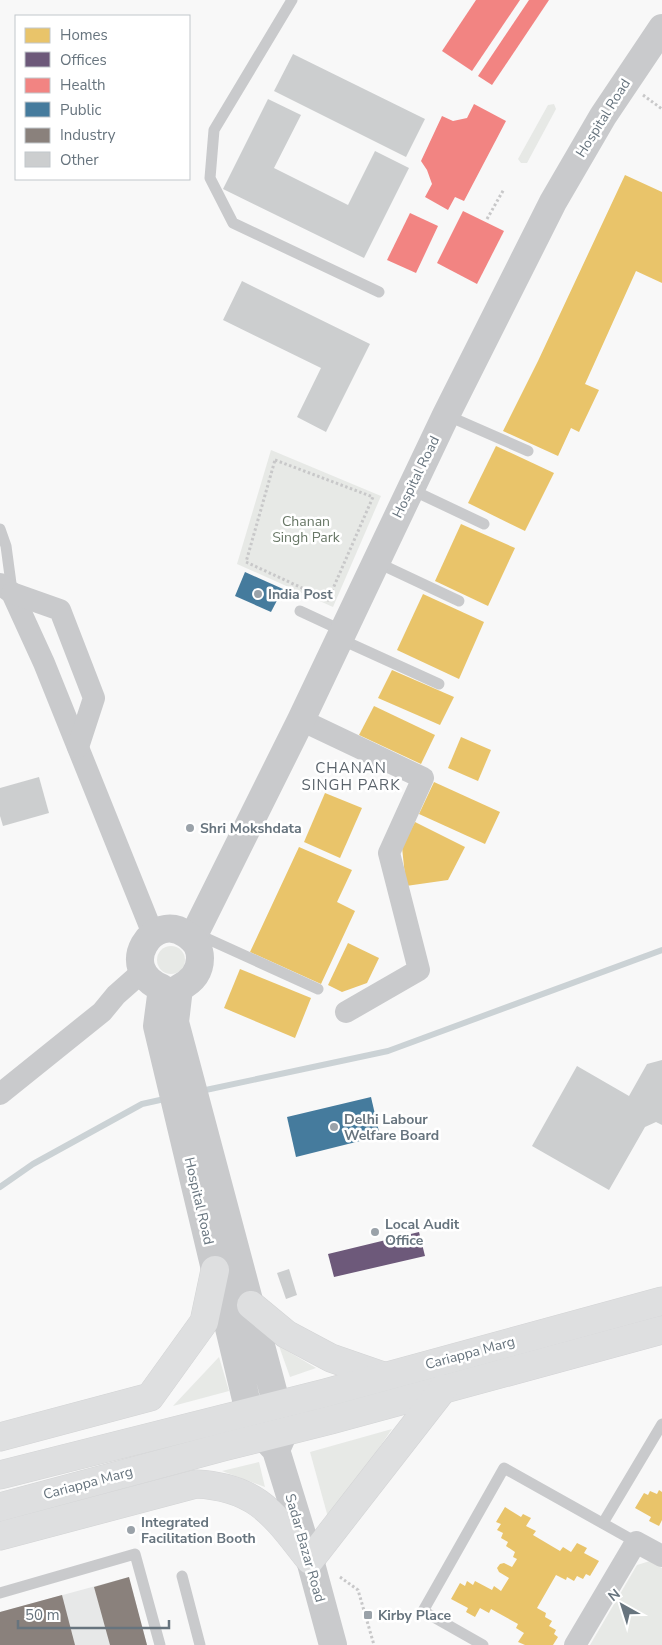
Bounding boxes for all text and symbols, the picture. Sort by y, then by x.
legend [15,15,190,180]
text: Homes [60,25,108,45]
text: Offices [60,50,107,70]
text: Health [60,75,105,95]
street label: Hospital Road [571,75,635,161]
text: Public [60,100,101,120]
text: Industry [60,125,116,145]
text: Other [60,150,99,170]
street label: Hospital Road [388,433,444,521]
park label: Chanan Singh Park [272,512,341,547]
place label: India Post [268,585,333,604]
marker: India Post [252,588,264,600]
district label: CHANAN SINGH PARK [301,758,401,795]
place label: Shri Mokshdata [200,819,302,838]
marker: Shri Mokshdata [184,822,196,834]
place label: Delhi Labour Welfare Board [344,1110,439,1145]
marker: Delhi Labour Welfare Board [328,1121,340,1133]
street label: Hospital Road [180,1155,218,1247]
place label: Local Audit Office [385,1215,460,1250]
marker: Local Audit Office [369,1226,381,1238]
street label: Cariappa Marg [423,1332,517,1374]
street label: Cariappa Marg [41,1462,135,1504]
street label: Sadar Bazar Road [280,1491,330,1605]
place label: Integrated Facilitation Booth [141,1513,256,1548]
marker: Integrated Facilitation Booth [125,1524,137,1536]
north arrow [597,1580,647,1630]
text: N [604,1585,624,1606]
scale bar [18,1598,169,1630]
text: 50 m [25,1605,60,1625]
place label: Kirby Place [378,1606,451,1625]
marker: Kirby Place [362,1609,374,1621]

